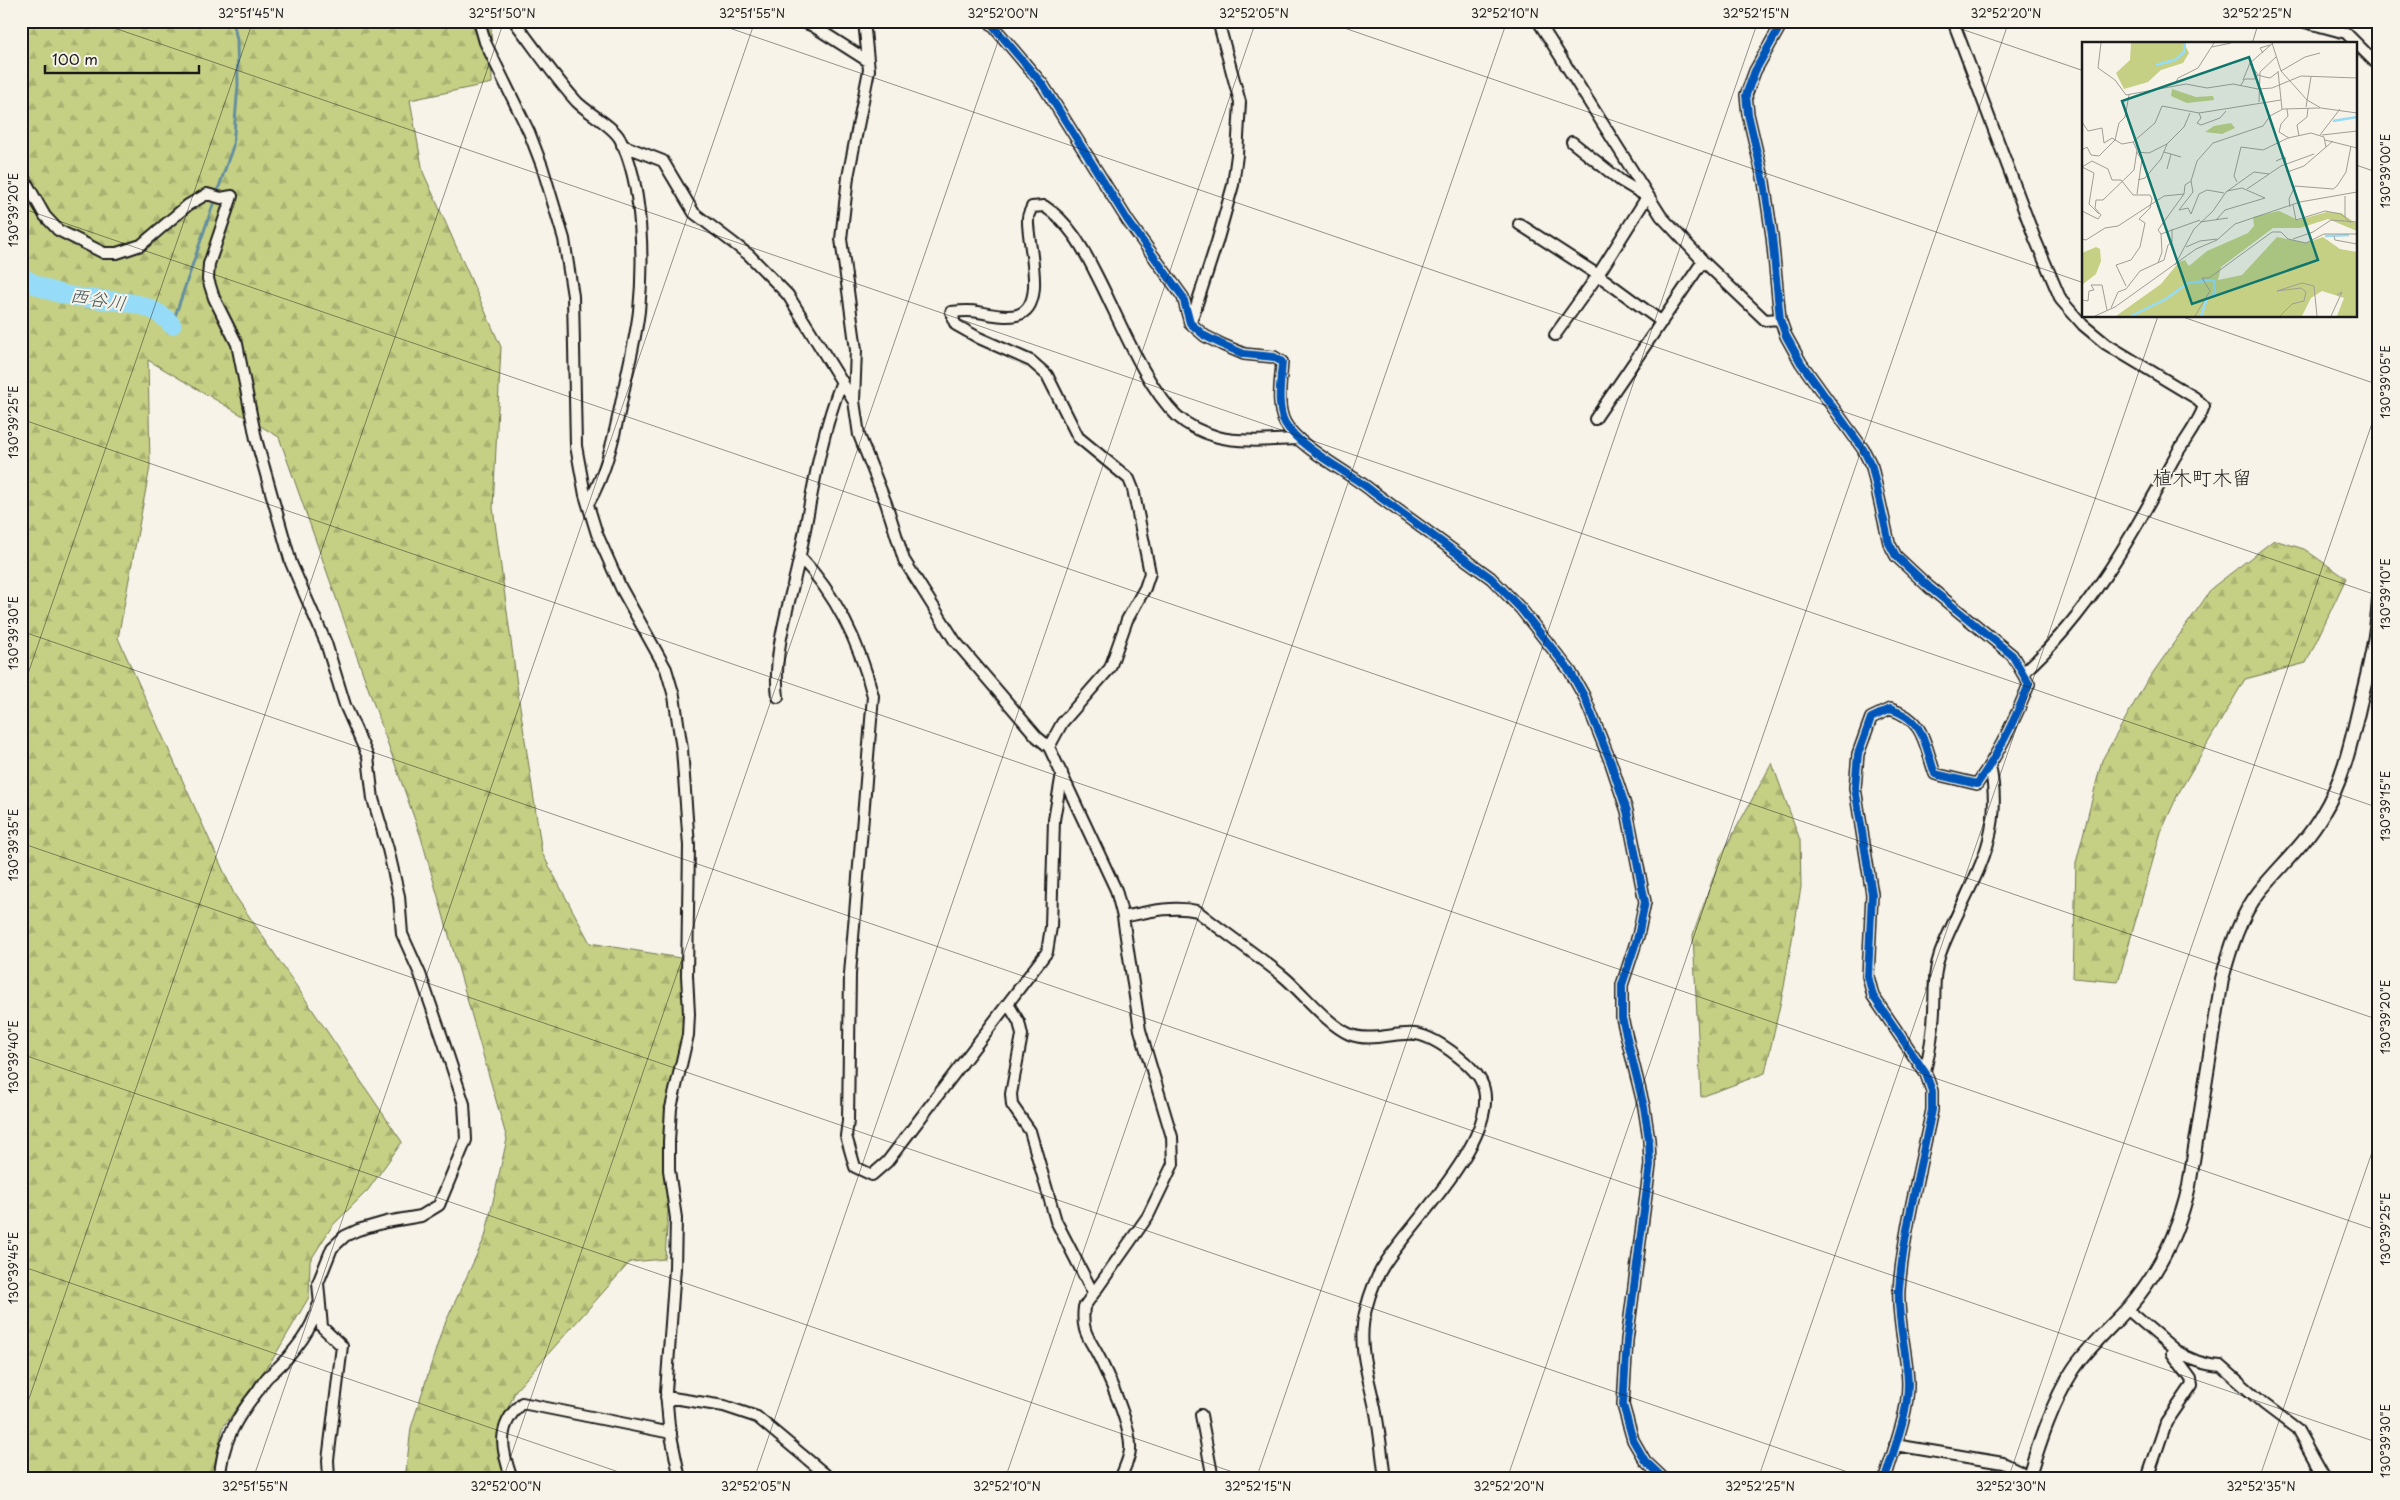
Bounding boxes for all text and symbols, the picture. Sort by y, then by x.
text: 32°51'45"N [218,4,284,22]
text: 32°51'50"N [468,4,536,22]
text: 32°51'55"N [719,4,785,22]
text: 32°52'00"N [968,4,1038,22]
text: 32°52'05"N [1219,4,1289,22]
text: 32°52'10"N [1471,4,1539,22]
text: 32°52'15"N [1723,4,1789,22]
text: 32°52'20"N [1971,4,2041,22]
text: 32°52'25"N [2222,4,2292,22]
scale bar [45,42,199,74]
inset map [2082,42,2358,318]
text: 100 m [52,47,98,70]
text: 130°39'00"E [2376,134,2394,208]
text: 130°39'20"E [4,173,22,247]
water label: 西谷川 [68,280,129,316]
text: 130°39'05"E [2376,345,2394,419]
text: 130°39'25"E [4,385,22,459]
district label: 植木町木留 [2152,462,2252,492]
text: 130°39'10"E [2376,558,2394,630]
text: 130°39'30"E [4,596,22,670]
text: 130°39'15"E [2376,771,2394,841]
text: 130°39'35"E [4,809,22,881]
text: 130°39'20"E [2376,980,2394,1054]
text: 130°39'40"E [4,1020,22,1094]
text: 130°39'25"E [2376,1192,2394,1266]
text: 130°39'45"E [4,1232,22,1304]
text: 130°39'30"E [2376,1404,2394,1478]
text: 32°51'55"N [222,1477,288,1495]
text: 32°52'00"N [471,1477,541,1495]
text: 32°52'05"N [721,1477,791,1495]
text: 32°52'10"N [973,1477,1041,1495]
text: 32°52'15"N [1225,1477,1291,1495]
text: 32°52'20"N [1474,1477,1544,1495]
text: 32°52'25"N [1725,1477,1795,1495]
text: 32°52'30"N [1976,1477,2046,1495]
text: 32°52'35"N [2226,1477,2296,1495]

